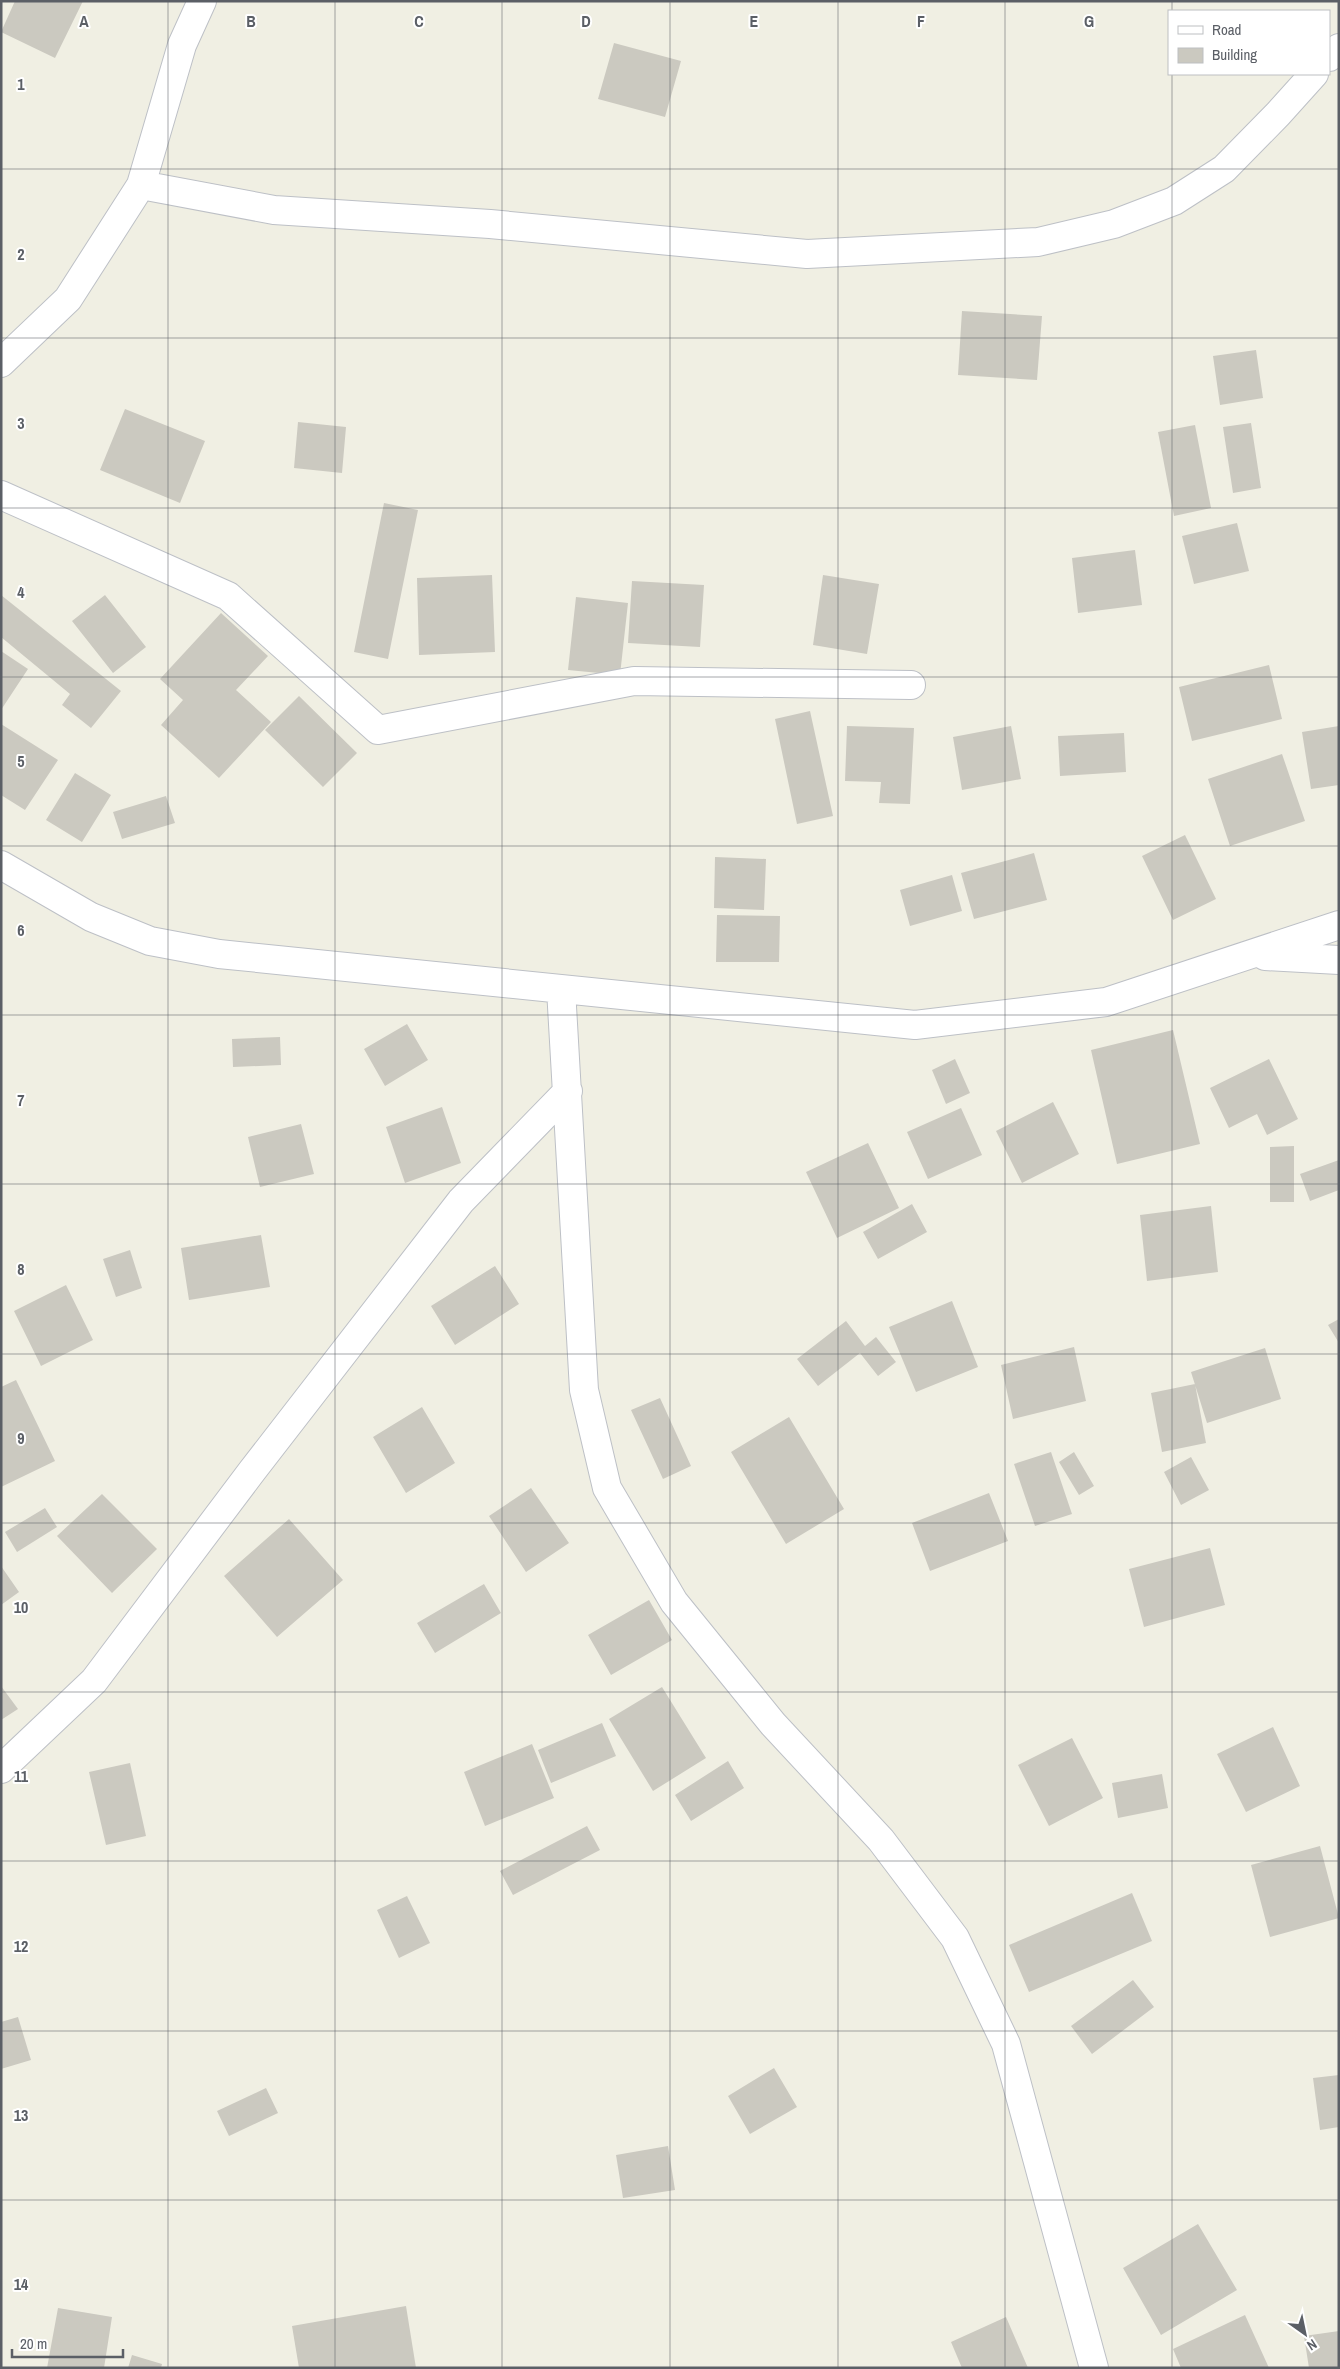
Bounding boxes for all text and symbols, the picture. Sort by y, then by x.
text: A [79,10,89,32]
text: B [246,10,256,32]
text: C [414,10,424,32]
text: D [581,10,591,32]
text: E [750,10,759,32]
text: F [917,10,925,32]
text: G [1084,10,1094,32]
legend [1168,10,1330,75]
text: Road [1212,19,1241,40]
text: Building [1212,44,1257,65]
text: 1 [17,73,25,95]
text: 2 [17,243,25,265]
text: 3 [17,412,25,434]
text: 4 [17,581,25,603]
text: 5 [17,750,25,772]
text: 6 [17,919,25,941]
text: 7 [17,1089,25,1111]
text: 8 [17,1258,25,1280]
text: 9 [17,1427,25,1449]
text: 10 [14,1596,28,1618]
text: 11 [14,1765,29,1787]
text: 12 [14,1935,28,1957]
text: 13 [14,2104,28,2126]
text: 14 [14,2273,29,2295]
north arrow [1280,2309,1330,2359]
scale bar [12,2326,124,2358]
text: 20 m [20,2333,47,2354]
text: N [1304,2335,1320,2355]

